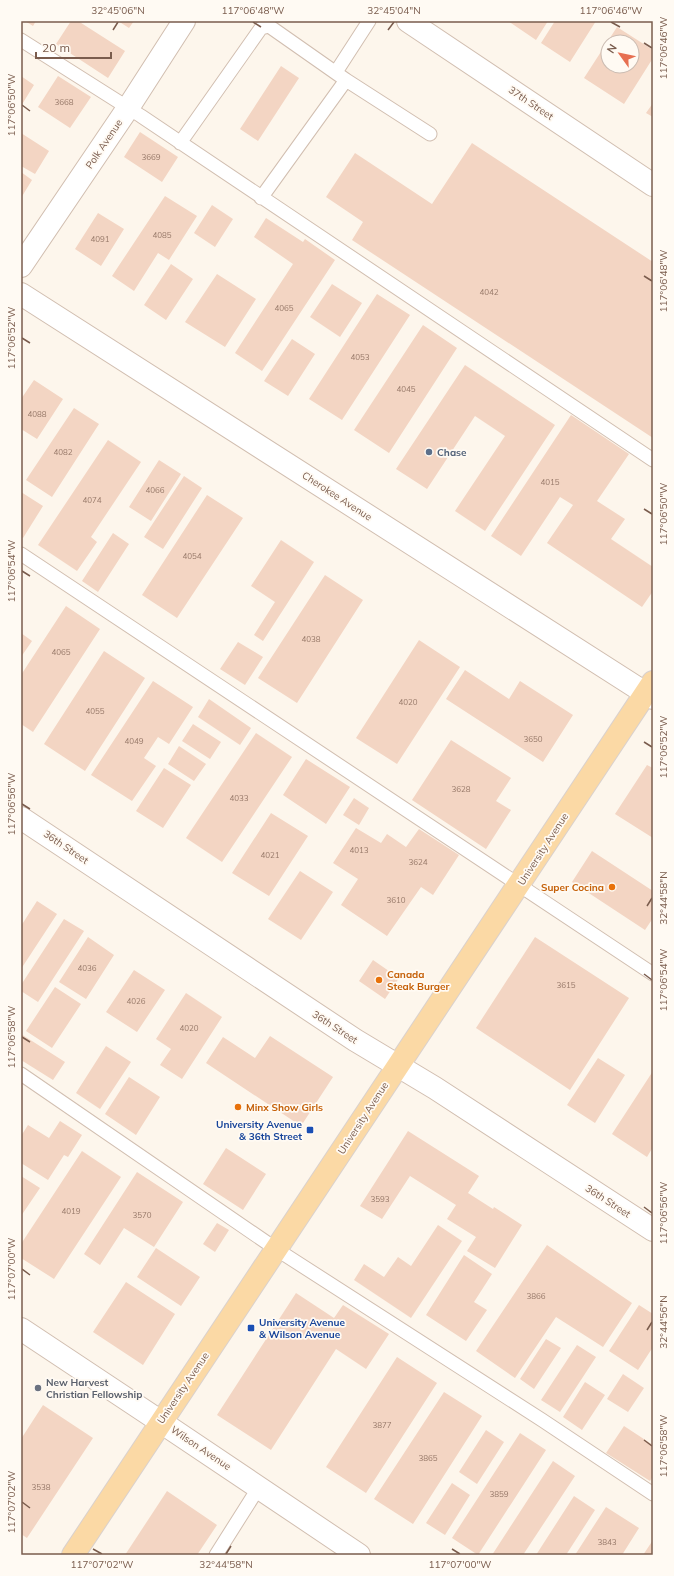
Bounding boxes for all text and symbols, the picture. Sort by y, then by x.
text: 32°45'06"N [91,4,145,17]
text: 117°06'48"W [222,4,284,17]
text: 32°45'04"N [367,4,421,17]
text: 117°06'46"W [580,4,642,17]
text: 117°06'46"W [657,17,670,79]
scale bar [36,34,111,60]
north arrow [600,34,640,74]
text: 20 m [42,40,70,55]
text: N [603,41,620,56]
text: 117°06'50"W [5,74,18,136]
street label: 37th Street [506,83,556,123]
house number: 3668 [54,97,74,107]
street label: Polk Avenue [83,117,125,171]
house number: 3669 [141,152,161,162]
house number: 4085 [152,230,172,240]
house number: 4091 [90,234,110,244]
text: 117°06'48"W [657,250,670,312]
house number: 4042 [479,287,499,297]
house number: 4065 [274,303,294,313]
text: 117°06'52"W [5,307,18,369]
house number: 4053 [350,352,370,362]
house number: 4045 [396,384,416,394]
house number: 4088 [27,409,47,419]
place label: Chase [437,446,467,459]
house number: 4082 [53,447,73,457]
marker: Chase [424,447,434,457]
street label: Cherokee Avenue [300,469,374,523]
house number: 4015 [540,477,560,487]
text: 117°06'50"W [657,483,670,545]
house number: 4066 [145,485,165,495]
house number: 4074 [82,495,102,505]
text: 117°06'54"W [5,540,18,602]
house number: 4054 [182,551,202,561]
house number: 4038 [301,634,321,644]
house number: 4065 [51,647,71,657]
house number: 4020 [398,697,418,707]
house number: 4055 [85,706,105,716]
text: 117°06'52"W [657,716,670,778]
house number: 3650 [523,734,543,744]
house number: 4049 [124,736,144,746]
text: 117°06'56"W [5,773,18,835]
house number: 3628 [451,784,471,794]
house number: 4033 [229,793,249,803]
street label: University Avenue [515,810,571,888]
street label: 36th Street [41,827,91,867]
house number: 4013 [349,845,369,855]
house number: 4021 [260,850,280,860]
house number: 3624 [408,857,428,867]
text: 32°44'58"N [657,871,670,925]
place label: Super Cocina [541,881,604,894]
marker: Super Cocina [607,882,617,892]
house number: 3610 [386,895,406,905]
text: 117°06'54"W [657,949,670,1011]
house number: 4036 [77,963,97,973]
place label: Canada Steak Burger [387,968,449,993]
marker: Canada Steak Burger [374,975,384,985]
house number: 3615 [556,980,576,990]
house number: 4026 [126,996,146,1006]
text: 117°06'58"W [5,1006,18,1068]
street label: 36th Street [310,1007,361,1047]
house number: 4020 [179,1023,199,1033]
street label: University Avenue [335,1079,391,1157]
place label: Minx Show Girls [246,1101,323,1114]
marker: Minx Show Girls [233,1102,243,1112]
place label: University Avenue & 36th Street [216,1118,303,1143]
marker: University Avenue & 36th Street [305,1125,315,1135]
street label: 36th Street [583,1181,634,1221]
text: 117°06'56"W [657,1182,670,1244]
house number: 3593 [370,1194,390,1204]
house number: 4019 [61,1206,81,1216]
house number: 3570 [132,1210,152,1220]
text: 117°07'00"W [5,1238,18,1300]
house number: 3866 [526,1291,546,1301]
text: 32°44'56"N [657,1295,670,1349]
place label: University Avenue & Wilson Avenue [259,1316,345,1341]
marker: University Avenue & Wilson Avenue [246,1323,256,1333]
street label: University Avenue [154,1350,212,1426]
place label: New Harvest Christian Fellowship [46,1376,142,1401]
marker: New Harvest Christian Fellowship [33,1383,43,1393]
text: 117°06'58"W [657,1415,670,1477]
house number: 3877 [372,1420,392,1430]
street label: Wilson Avenue [168,1423,234,1473]
house number: 3865 [418,1453,438,1463]
text: 117°07'02"W [5,1471,18,1533]
house number: 3538 [31,1482,51,1492]
house number: 3859 [489,1489,509,1499]
house number: 3843 [597,1537,617,1547]
text: 117°07'02"W [71,1558,133,1571]
text: 32°44'58"N [199,1558,253,1571]
text: 117°07'00"W [429,1558,491,1571]

